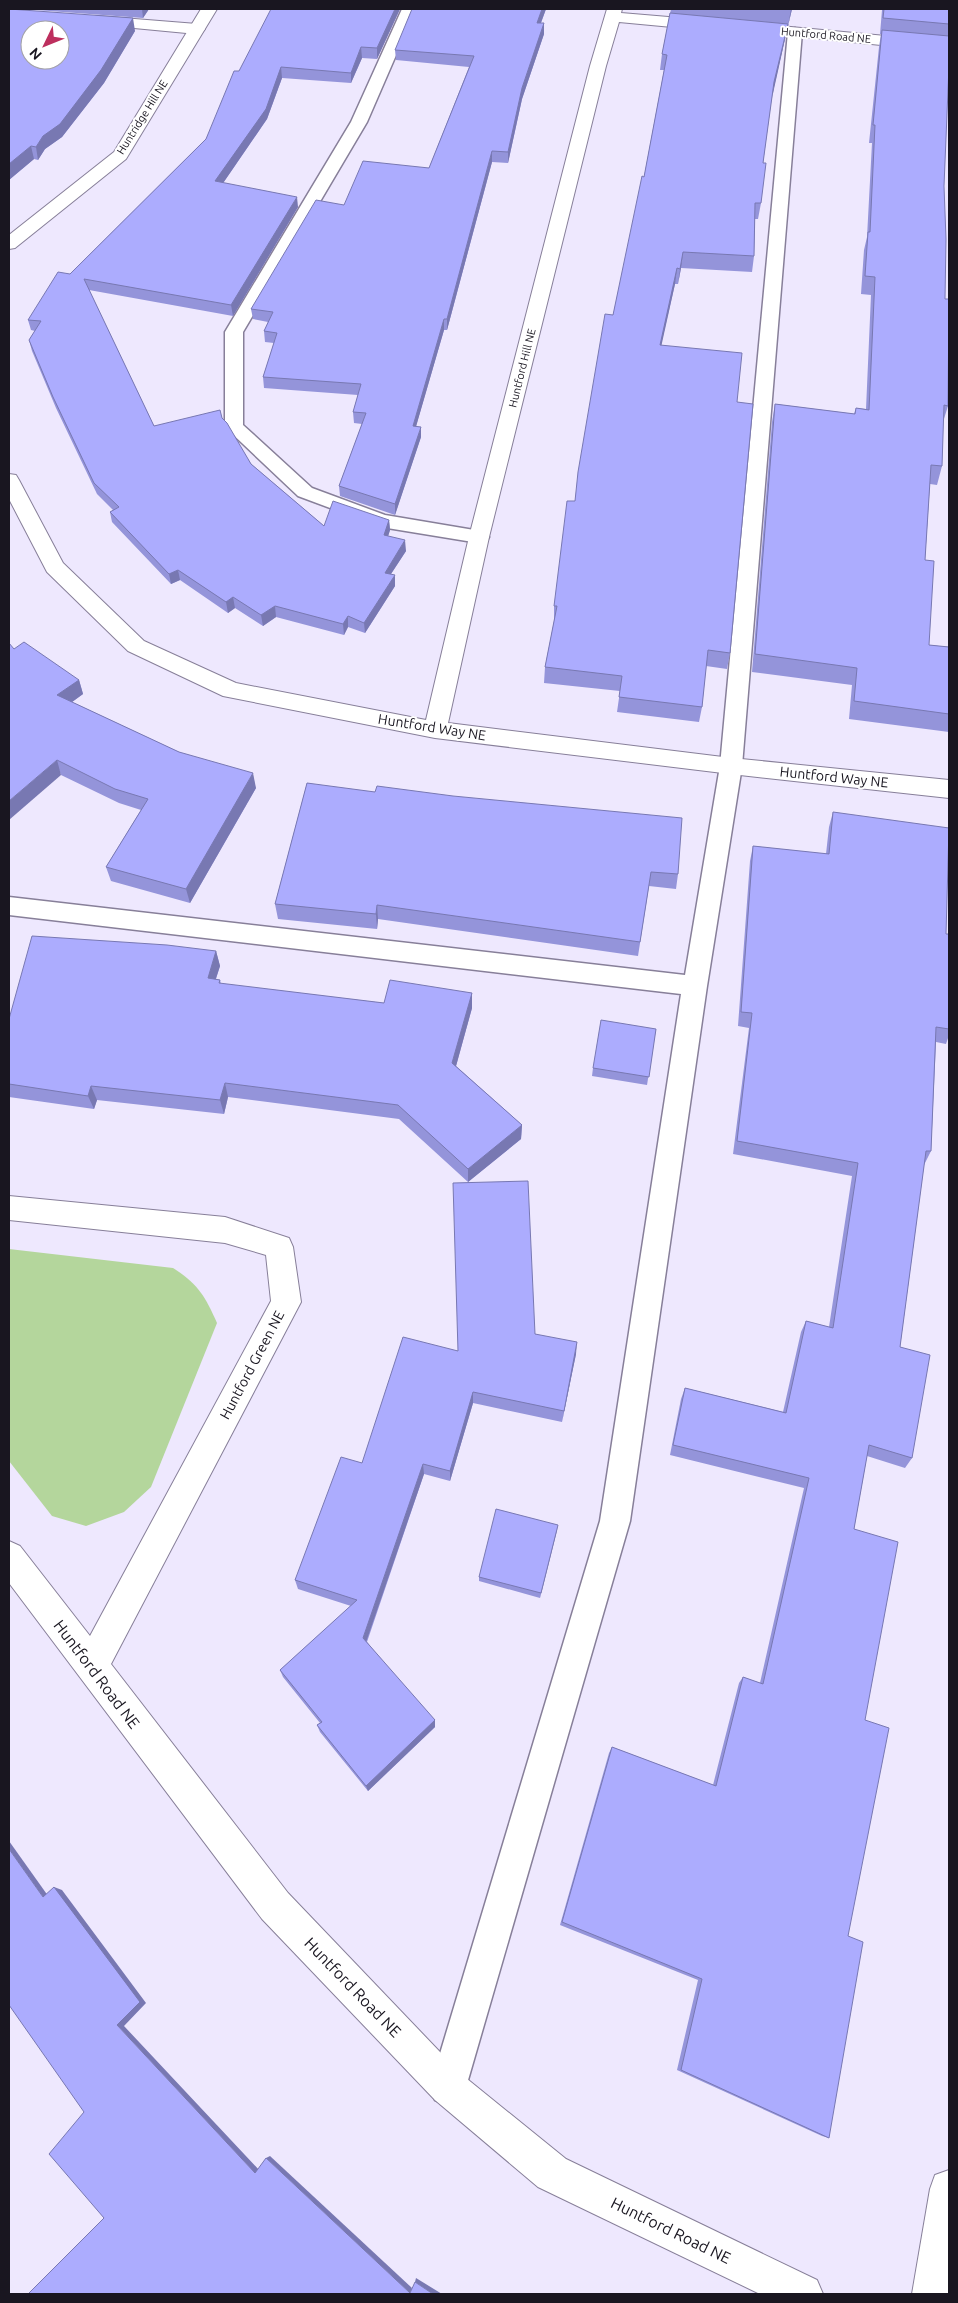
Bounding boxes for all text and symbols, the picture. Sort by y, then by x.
north arrow [20,20,70,70]
street label: Huntford Road NE [781,25,871,45]
text: N [26,45,45,63]
street label: Huntridge Hill NE [114,78,170,156]
street label: Huntford Hill NE [506,327,538,409]
street label: Huntford Way NE [377,711,487,743]
street label: Huntford Way NE [779,763,889,791]
street label: Huntford Green NE [217,1308,287,1422]
street label: Huntford Road NE [50,1616,144,1732]
street label: Huntford Road NE [301,1934,405,2040]
street label: Huntford Road NE [608,2193,734,2267]

